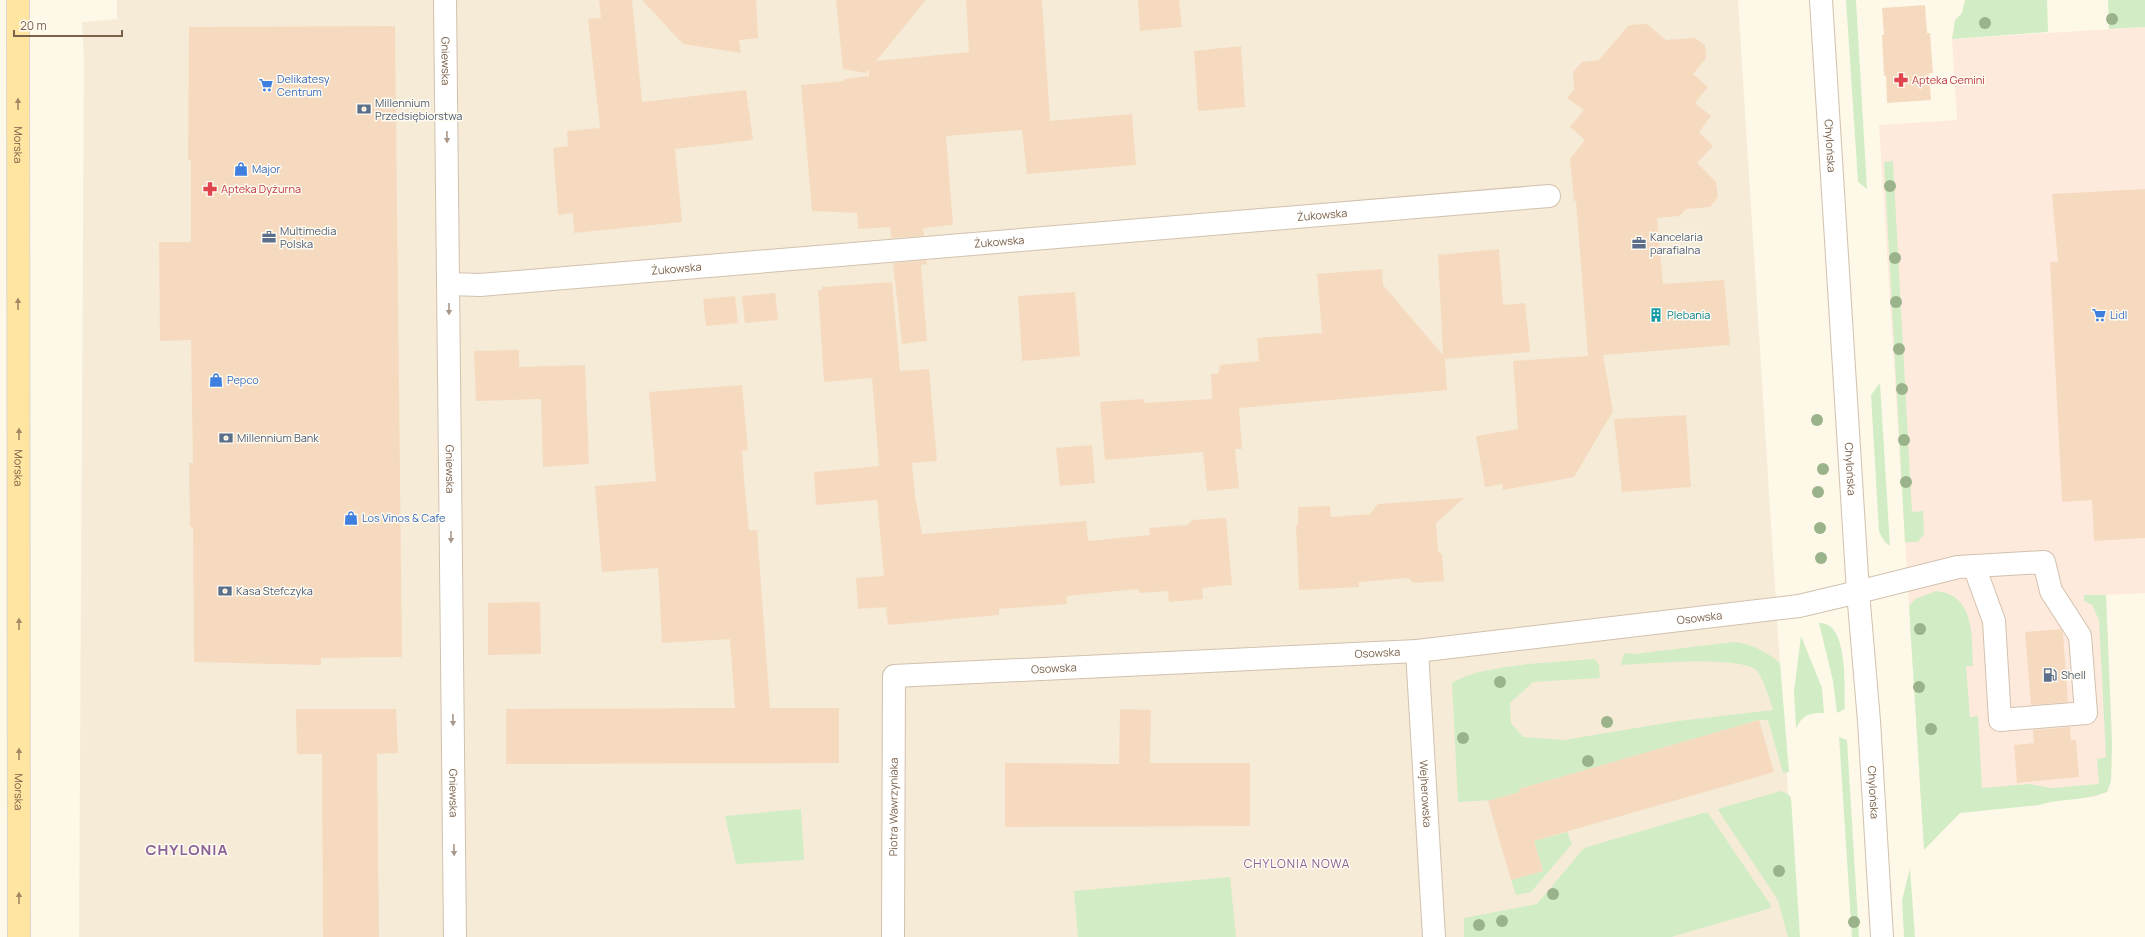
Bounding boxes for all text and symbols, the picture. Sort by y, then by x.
scale bar [14,12,122,38]
text: 20 m [20,17,47,34]
street label: Gniewska [438,37,454,85]
place label: Delikatesy Centrum [277,71,330,99]
pharmacy icon: Apteka Gemini [1893,72,1909,88]
place label: Apteka Gemini [1912,72,1985,87]
supermarket icon: Delikatesy Centrum [258,77,274,93]
place label: Millennium Przedsiębiorstwa [375,95,462,123]
one-way arrow [15,97,21,110]
bank icon: Millennium Przedsiębiorstwa [356,101,372,117]
street label: Chylońska [1821,119,1840,173]
street label: Morska [11,127,26,163]
one-way arrow [444,131,450,144]
shop icon: Major [233,161,249,177]
place label: Major [252,161,281,176]
pharmacy icon: Apteka Dyżurna [202,181,218,197]
place label: Apteka Dyżurna [221,181,301,196]
street label: Żukowska [1296,205,1348,224]
place label: Multimedia Polska [280,223,336,251]
office icon: Multimedia Polska [261,229,277,245]
place label: Kancelaria parafialna [1650,229,1703,257]
street label: Żukowska [973,232,1025,251]
office icon: Kancelaria parafialna [1631,235,1647,251]
street label: Żukowska [650,259,702,278]
one-way arrow [15,297,21,310]
one-way arrow [446,303,452,316]
building icon: Plebania [1648,307,1664,323]
place label: Plebania [1667,307,1710,322]
supermarket icon: Lidl [2091,307,2107,323]
place label: Lidl [2110,307,2127,322]
shop icon: Pepco [208,372,224,388]
place label: Pepco [227,372,259,387]
one-way arrow [16,427,22,440]
bank icon: Millennium Bank [218,430,234,446]
place label: Millennium Bank [237,430,319,445]
street label: Chylońska [1842,442,1860,496]
street label: Gniewska [443,445,458,493]
street label: Morska [11,450,27,486]
shop icon: Los Vinos & Cafe [343,510,359,526]
place label: Los Vinos & Cafe [362,510,446,525]
one-way arrow [448,531,454,544]
bank icon: Kasa Stefczyka [217,583,233,599]
place label: Kasa Stefczyka [236,583,313,598]
street label: Osowska [1676,607,1723,627]
one-way arrow [16,617,22,630]
street label: Osowska [1354,644,1401,661]
street label: Osowska [1031,659,1077,676]
fuel station icon: Shell [2042,667,2058,683]
place label: Shell [2061,667,2086,682]
one-way arrow [450,714,456,727]
one-way arrow [16,747,22,760]
street label: Piotra Wawrzyniaka [885,758,901,856]
street label: Wejherowska [1416,760,1435,828]
street label: Chylońska [1865,765,1883,819]
street label: Gniewska [446,769,462,817]
street label: Morska [12,774,27,810]
district label: CHYLONIA [145,839,229,860]
one-way arrow [451,844,457,857]
district label: CHYLONIA NOWA [1244,855,1350,872]
one-way arrow [16,891,22,904]

